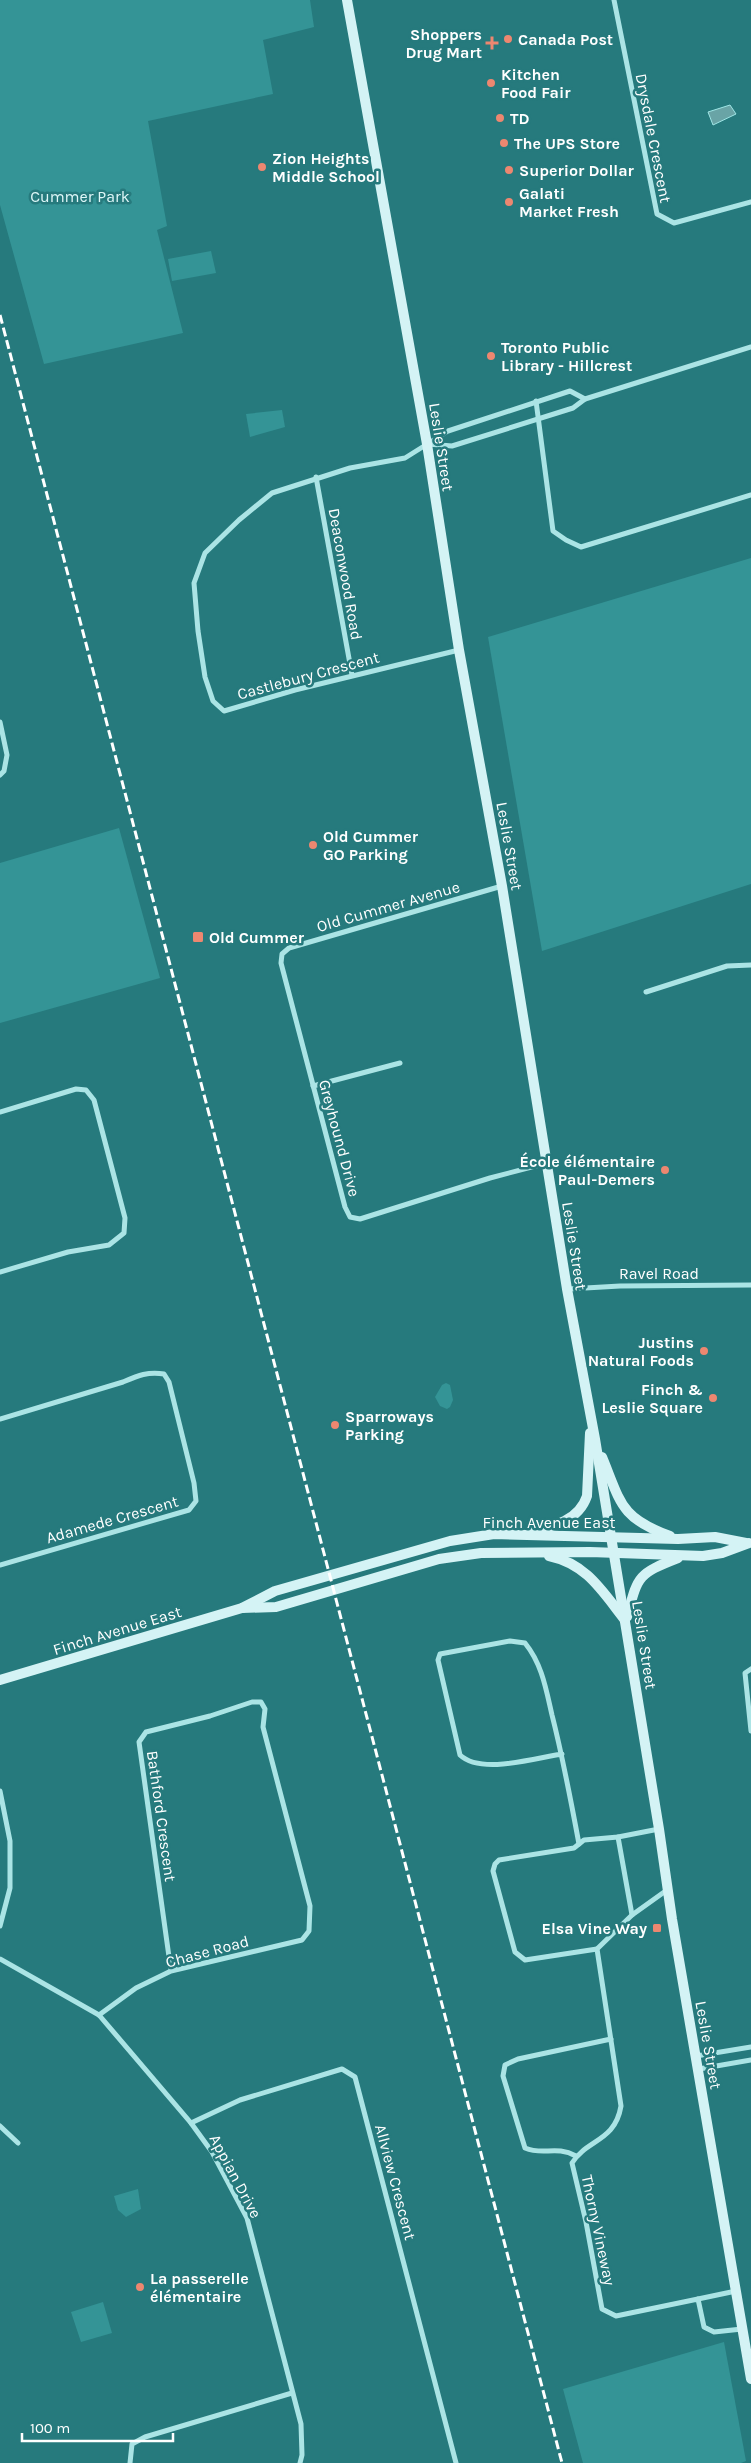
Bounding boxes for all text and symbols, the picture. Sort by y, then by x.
place label: Shoppers Drug Mart [405,25,482,62]
place label: Canada Post [518,30,613,49]
marker: Canada Post [502,33,514,45]
marker: Shoppers Drug Mart [486,37,498,49]
place label: Kitchen Food Fair [501,65,571,102]
street label: Drysdale Crescent [632,72,675,204]
marker: Kitchen Food Fair [485,77,497,89]
place label: TD [510,109,530,128]
marker: TD [494,112,506,124]
place label: The UPS Store [514,134,620,153]
marker: The UPS Store [498,137,510,149]
place label: Zion Heights Middle School [272,149,380,186]
marker: Zion Heights Middle School [256,161,268,173]
place label: Superior Dollar [519,161,635,180]
marker: Superior Dollar [503,164,515,176]
place label: Galati Market Fresh [519,184,619,221]
park label: Cummer Park [30,187,130,206]
marker: Galati Market Fresh [503,196,515,208]
place label: Toronto Public Library - Hillcrest [501,338,632,375]
marker: Toronto Public Library - Hillcrest [485,350,497,362]
street label: Leslie Street [425,401,458,493]
street label: Deaconwood Road [325,507,366,641]
street label: Castlebury Crescent [235,647,381,704]
street label: Leslie Street [492,800,527,892]
place label: Old Cummer GO Parking [323,827,419,864]
marker: Old Cummer GO Parking [307,839,319,851]
street label: Old Cummer Avenue [314,877,462,936]
place label: Old Cummer [209,928,305,947]
marker: Old Cummer [191,930,205,944]
street label: Greyhound Drive [315,1078,364,1199]
place label: École élémentaire Paul-Demers [520,1152,655,1189]
marker: École élémentaire Paul-Demers [659,1164,671,1176]
street label: Leslie Street [558,1200,591,1292]
street label: Ravel Road [619,1264,699,1283]
place label: Justins Natural Foods [588,1333,694,1370]
marker: Justins Natural Foods [698,1345,710,1357]
place label: Finch & Leslie Square [601,1380,703,1417]
marker: Finch & Leslie Square [707,1392,719,1404]
place label: Sparroways Parking [345,1407,434,1444]
marker: Sparroways Parking [329,1419,341,1431]
street label: Adamede Crescent [44,1492,180,1547]
street label: Finch Avenue East [482,1513,616,1532]
street label: Leslie Street [628,1599,661,1691]
street label: Finch Avenue East [51,1602,184,1659]
street label: Bathford Crescent [143,1749,180,1883]
place label: Elsa Vine Way [542,1919,647,1938]
marker: Elsa Vine Way [651,1922,663,1934]
street label: Chase Road [163,1931,251,1972]
street label: Leslie Street [691,1999,726,2091]
street label: Allview Crescent [371,2122,420,2242]
street label: Appian Drive [206,2131,266,2221]
street label: Thorny Vineway [578,2173,620,2288]
place label: La passerelle élémentaire [150,2269,249,2306]
marker: La passerelle élémentaire [134,2281,146,2293]
scale bar [22,2410,174,2442]
text: 100 m [30,2419,70,2437]

